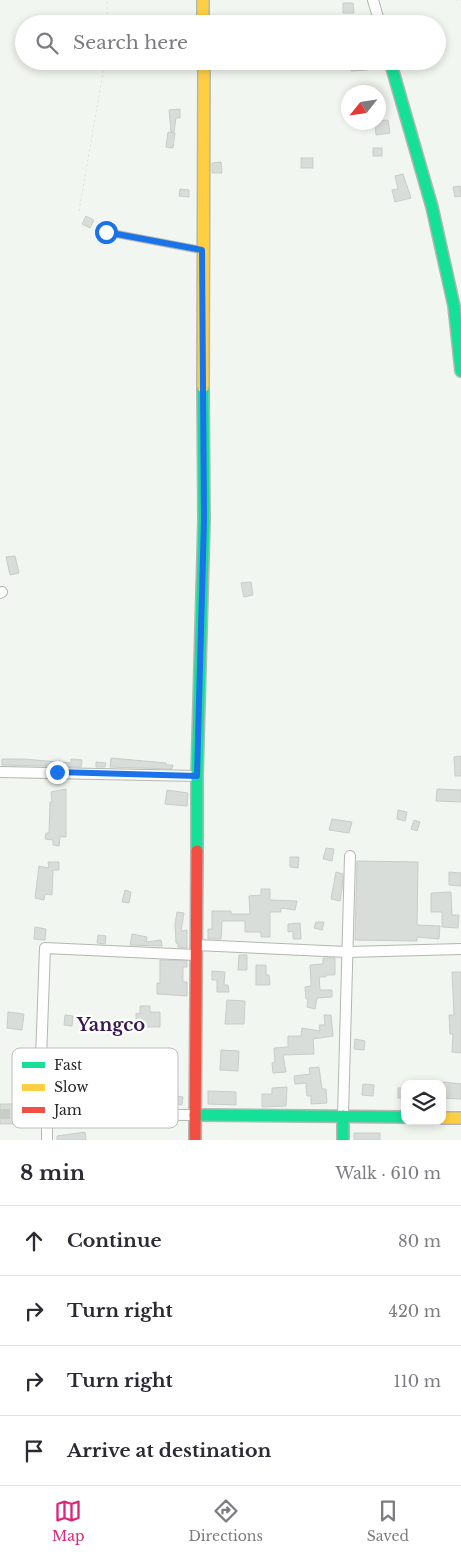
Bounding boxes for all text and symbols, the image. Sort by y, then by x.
search box [15,15,446,70]
icon: search [33,29,61,57]
text: Search here [73,31,188,54]
north arrow [341,85,386,130]
route start [95,221,118,244]
route end [46,761,69,784]
district label: Yangco [76,1014,145,1036]
legend [12,1048,178,1128]
text: Fast [54,1056,83,1074]
text: Slow [54,1078,88,1096]
map controls [401,1080,446,1125]
button: layers [401,1080,446,1125]
text: Jam [52,1101,82,1119]
text: 8 min [20,1160,85,1186]
text: Walk · 610 m [336,1163,441,1183]
icon: ahead [20,1227,48,1255]
text: Continue [67,1229,162,1252]
text: 80 m [398,1231,441,1251]
icon: right [20,1297,48,1325]
text: Turn right [67,1299,173,1322]
text: 420 m [389,1301,441,1321]
icon: right [20,1367,48,1395]
text: Turn right [67,1369,173,1392]
text: 110 m [394,1371,441,1391]
icon: arrive [20,1437,48,1465]
text: Arrive at destination [67,1439,271,1462]
tab: Map [52,1497,85,1545]
tab: Directions [188,1497,263,1545]
tab: Saved [367,1497,409,1545]

